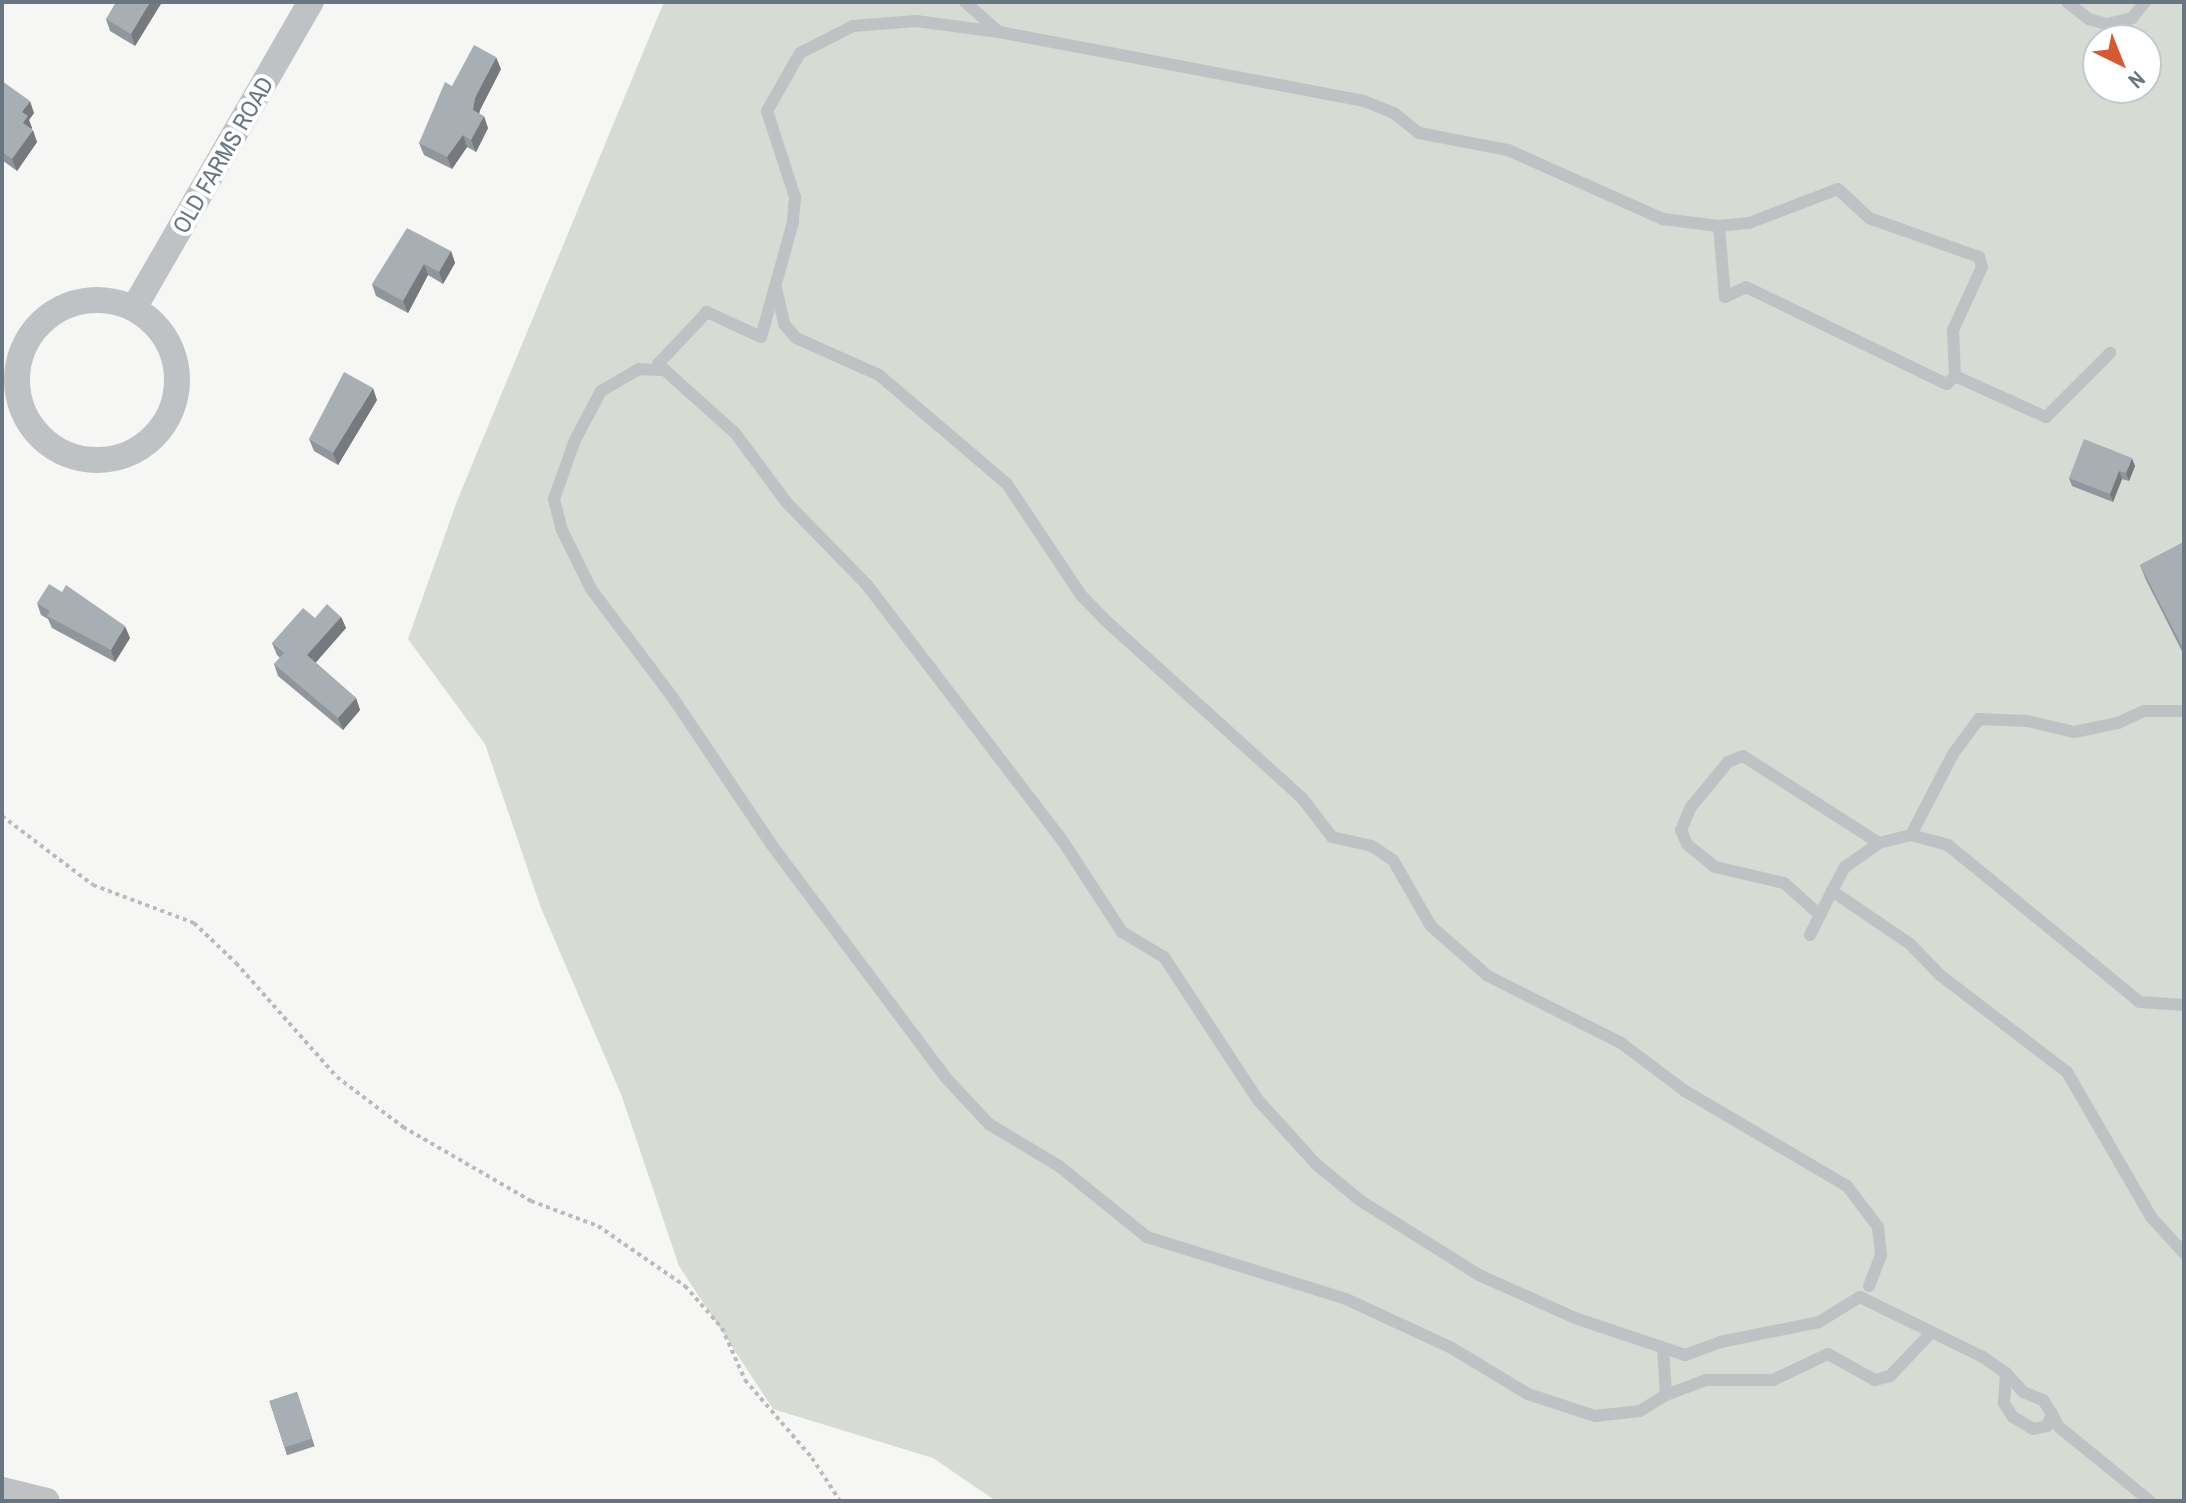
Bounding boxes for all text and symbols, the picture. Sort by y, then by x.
north arrow [2082,24,2162,104]
text: N [2122,65,2152,96]
street label: OLD FARMS ROAD [167,72,279,238]

